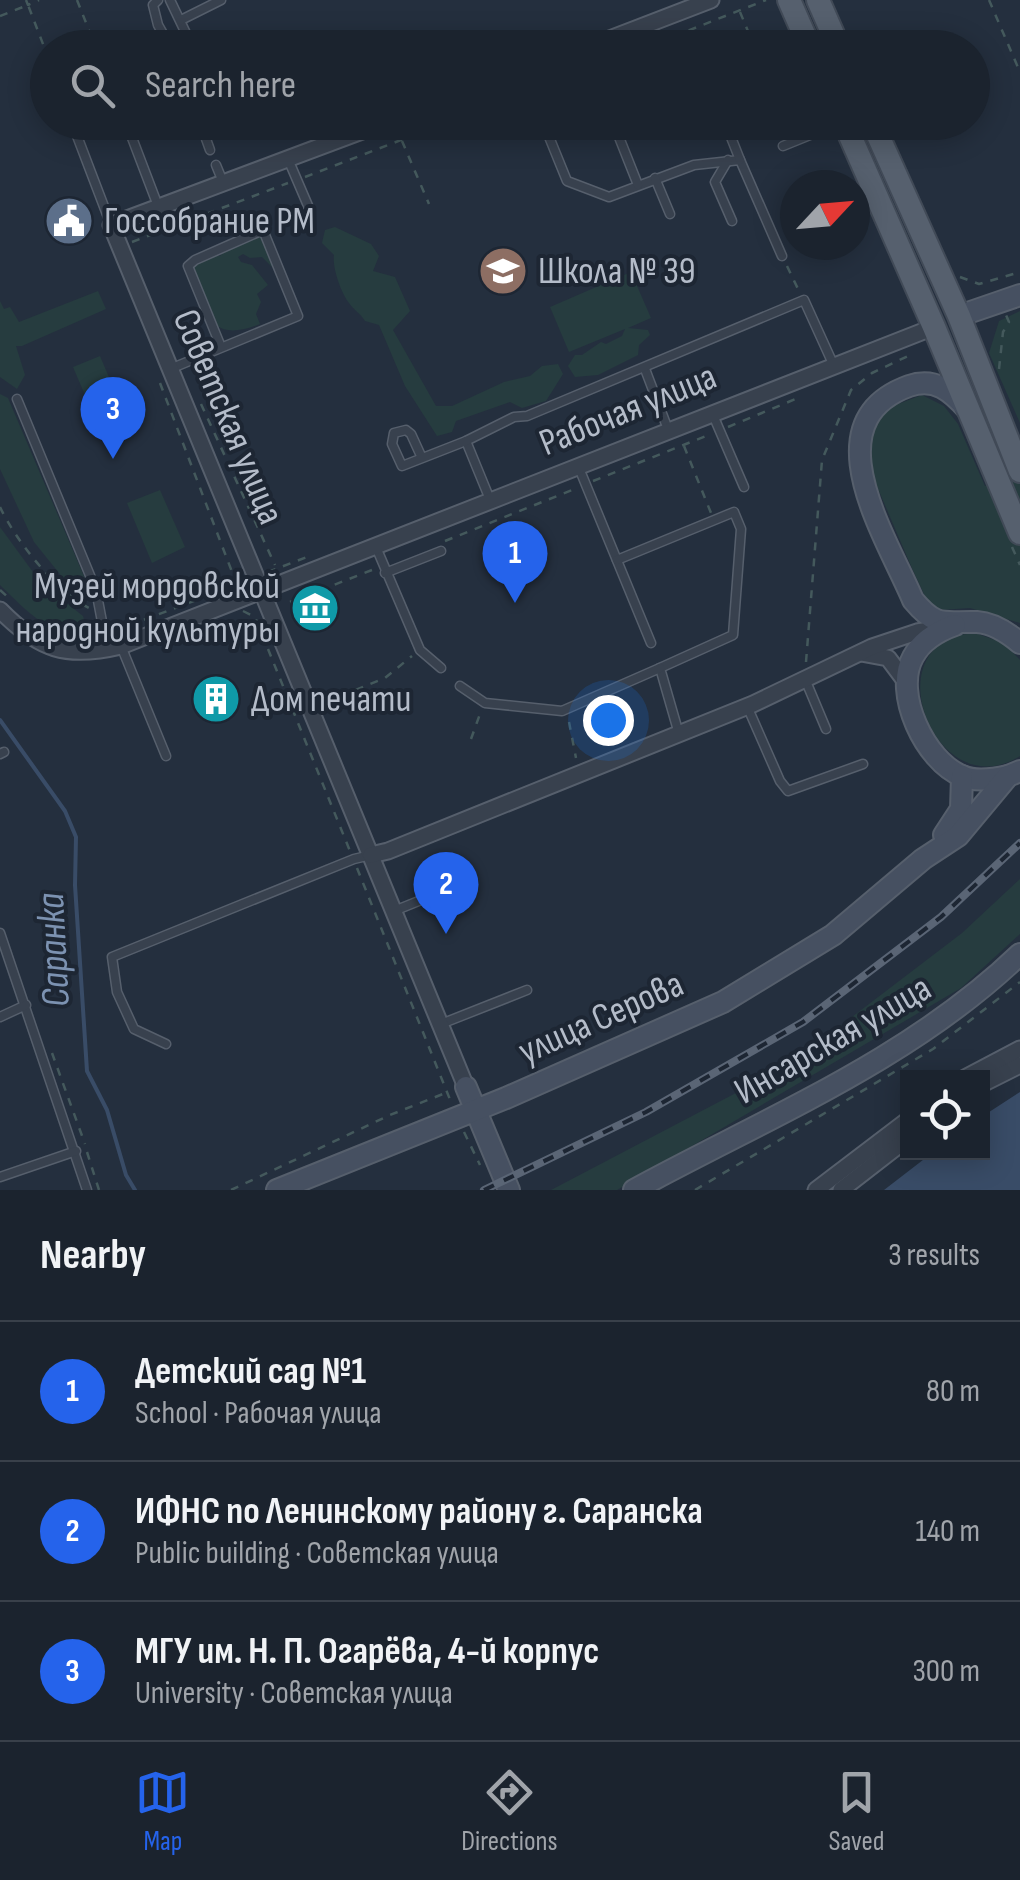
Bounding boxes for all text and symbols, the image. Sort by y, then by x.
search box [30,30,990,140]
icon: search [65,58,120,113]
text: Search here [145,63,296,108]
north arrow [780,170,870,260]
public building icon: Госсобрание РМ [43,195,95,247]
place label: Госсобрание РМ [104,199,315,244]
school or university icon: Школа № 39 [477,245,529,297]
place label: Школа № 39 [538,249,696,294]
street label: Советская улица [163,303,293,531]
street label: Рабочая улица [533,354,723,466]
pin: 3 [80,376,146,459]
pin: 1 [482,520,548,603]
place label: Музей мордовской народной культуры [15,564,280,653]
museum icon: Музей мордовской народной культуры [289,582,341,634]
building icon: Дом печати [190,673,242,725]
place label: Дом печати [251,677,411,722]
your location [583,695,634,746]
pin: 2 [414,852,478,934]
water label: Саранка [27,892,81,1008]
street label: улица Серова [512,962,690,1074]
street label: Инсарская улица [727,966,939,1114]
map controls [900,1070,990,1160]
button: locate [900,1070,990,1160]
text: Nearby [40,1230,146,1281]
text: 3 results [888,1236,980,1275]
text: Детский сад №1 [135,1349,366,1394]
text: 1 [66,1372,79,1411]
text: 80 m [926,1372,980,1411]
text: School · Рабочая улица [135,1394,382,1433]
text: ИФНС по Ленинскому району г. Саранска [135,1489,703,1534]
text: 2 [65,1512,80,1551]
text: 140 m [916,1512,980,1551]
text: Public building · Советская улица [135,1534,499,1573]
text: МГУ им. Н. П. Огарёва, 4-й корпус [135,1629,599,1674]
text: 3 [65,1652,80,1691]
text: 300 m [912,1652,980,1691]
text: University · Советская улица [135,1674,453,1713]
tab: Map [135,1765,190,1858]
tab: Directions [461,1765,558,1858]
tab: Saved [828,1765,885,1858]

